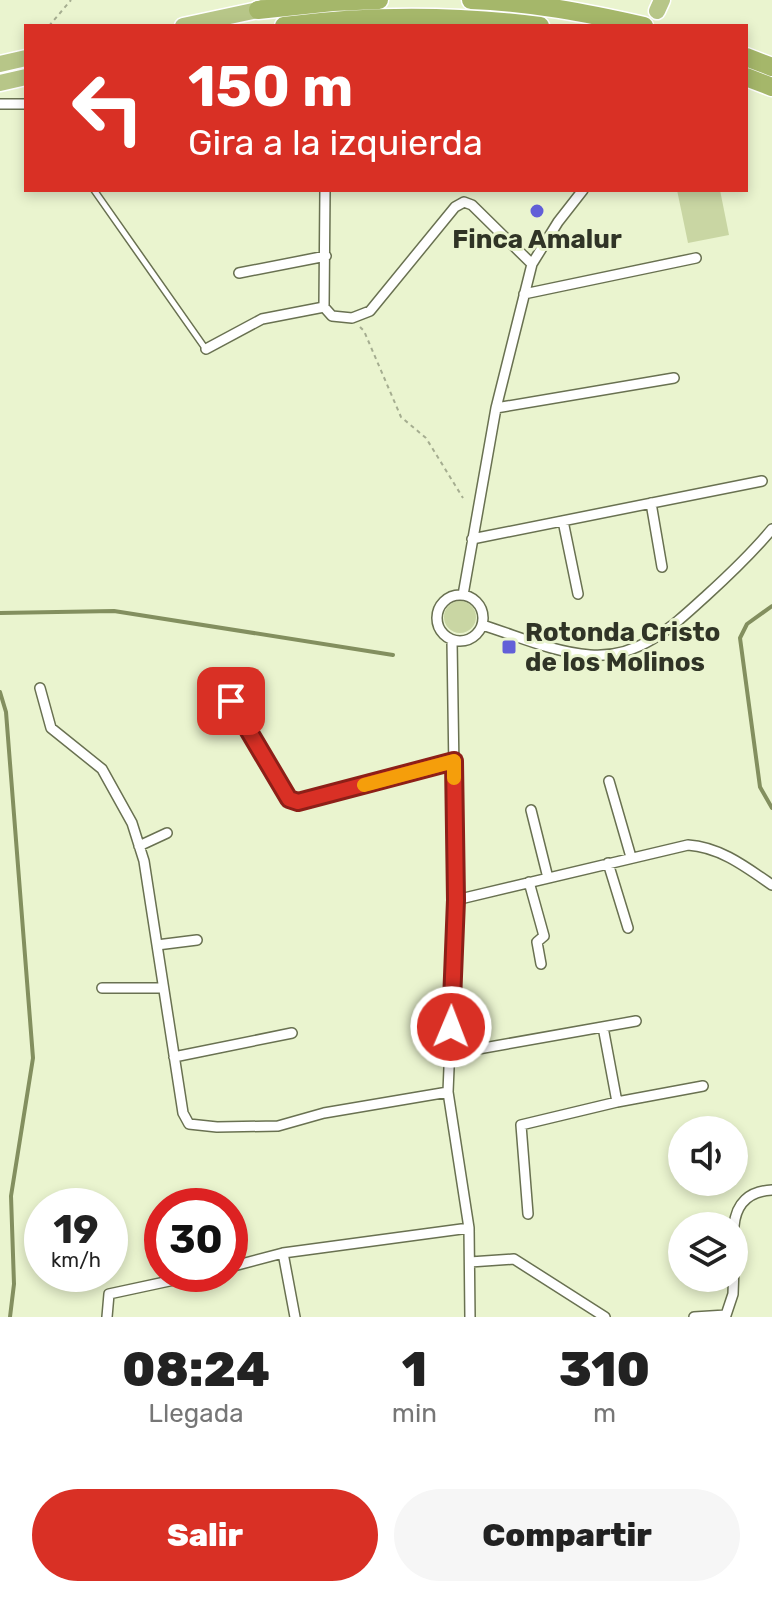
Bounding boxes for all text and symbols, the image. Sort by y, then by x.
text: 150 m [188,54,353,120]
icon: left [56,56,160,160]
text: Gira a la izquierda [188,121,483,164]
marker: Finca Amalur [528,202,546,220]
place label: Finca Amalur [452,224,622,255]
place label: Rotonda Cristo de los Molinos [525,617,721,678]
marker: Rotonda Cristo de los Molinos [500,638,518,656]
pin [197,667,265,735]
icon: arrive [209,679,253,723]
position arrow [409,985,493,1069]
map controls [668,1116,748,1292]
button: sound [668,1116,748,1196]
speed limit sign: 30 [144,1188,248,1292]
text: 19 [53,1206,99,1253]
button: layers [668,1212,748,1292]
text: km/h [51,1248,101,1272]
text: 08:24 [122,1341,270,1398]
text: 1 [402,1341,427,1398]
text: 310 [559,1341,650,1398]
text: Llegada [148,1398,244,1429]
text: min [392,1398,437,1429]
text: m [593,1398,616,1429]
button: Salir [32,1489,378,1581]
button: Compartir [394,1489,740,1581]

